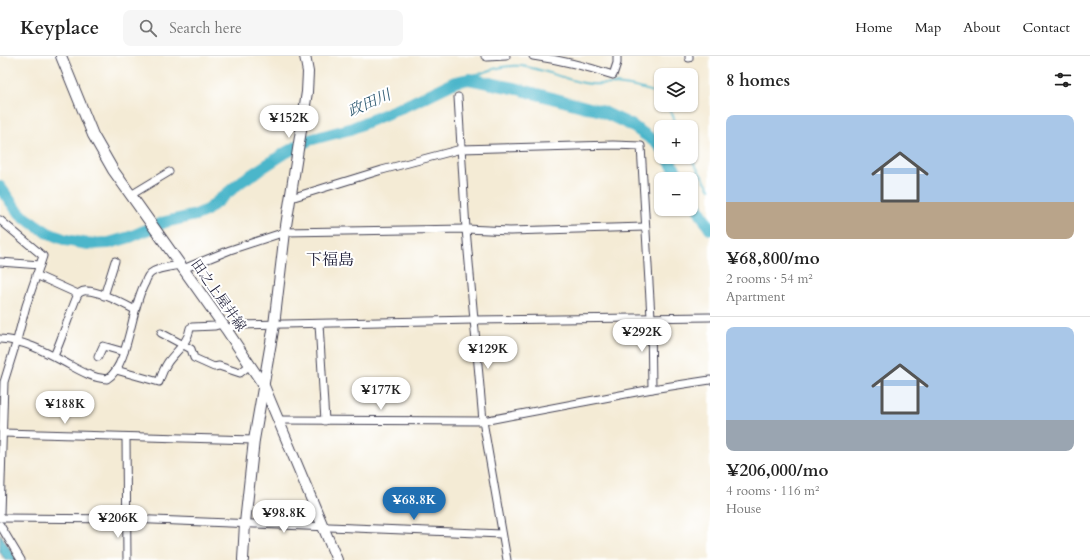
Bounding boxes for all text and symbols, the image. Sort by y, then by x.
search box [123,10,403,46]
text: Keyplace [20,15,99,41]
icon: search [137,17,159,39]
text: Search here [169,18,242,38]
text: Home [855,18,893,37]
text: Map [915,18,941,37]
text: About [963,18,1000,37]
text: Contact [1022,18,1070,37]
map controls [654,68,698,216]
button: layers [654,68,698,112]
text: 8 homes [726,69,790,92]
icon: filters [1052,69,1074,91]
water label: 政田川 [344,84,395,121]
pin: ¥152K [261,105,317,139]
text: ¥152K [269,109,309,127]
button: + [654,120,698,164]
icon: home [864,141,936,213]
button: − [654,172,698,216]
text: ¥68,800/mo [726,247,820,270]
district label: 下福島 [306,249,354,271]
street label: 田之上屋井線 [187,255,250,335]
text: 2 rooms · 54 m² [726,270,813,288]
text: Apartment [726,288,785,306]
pin: ¥292K [614,319,670,353]
text: ¥292K [622,323,662,341]
pin: ¥129K [460,336,516,370]
text: ¥129K [468,340,508,358]
icon: home [864,353,936,425]
pin: ¥177K [353,377,409,411]
text: ¥177K [361,381,401,399]
pin: ¥188K [37,391,93,425]
text: ¥188K [45,395,85,413]
text: ¥206,000/mo [726,459,828,482]
text: 4 rooms · 116 m² [726,482,819,500]
pin: ¥68.8K [381,487,447,521]
text: ¥68.8K [392,491,436,509]
pin: ¥98.8K [251,500,317,534]
text: House [726,500,761,518]
text: ¥98.8K [262,504,306,522]
pin: ¥206K [90,505,146,539]
text: ¥206K [98,509,138,527]

